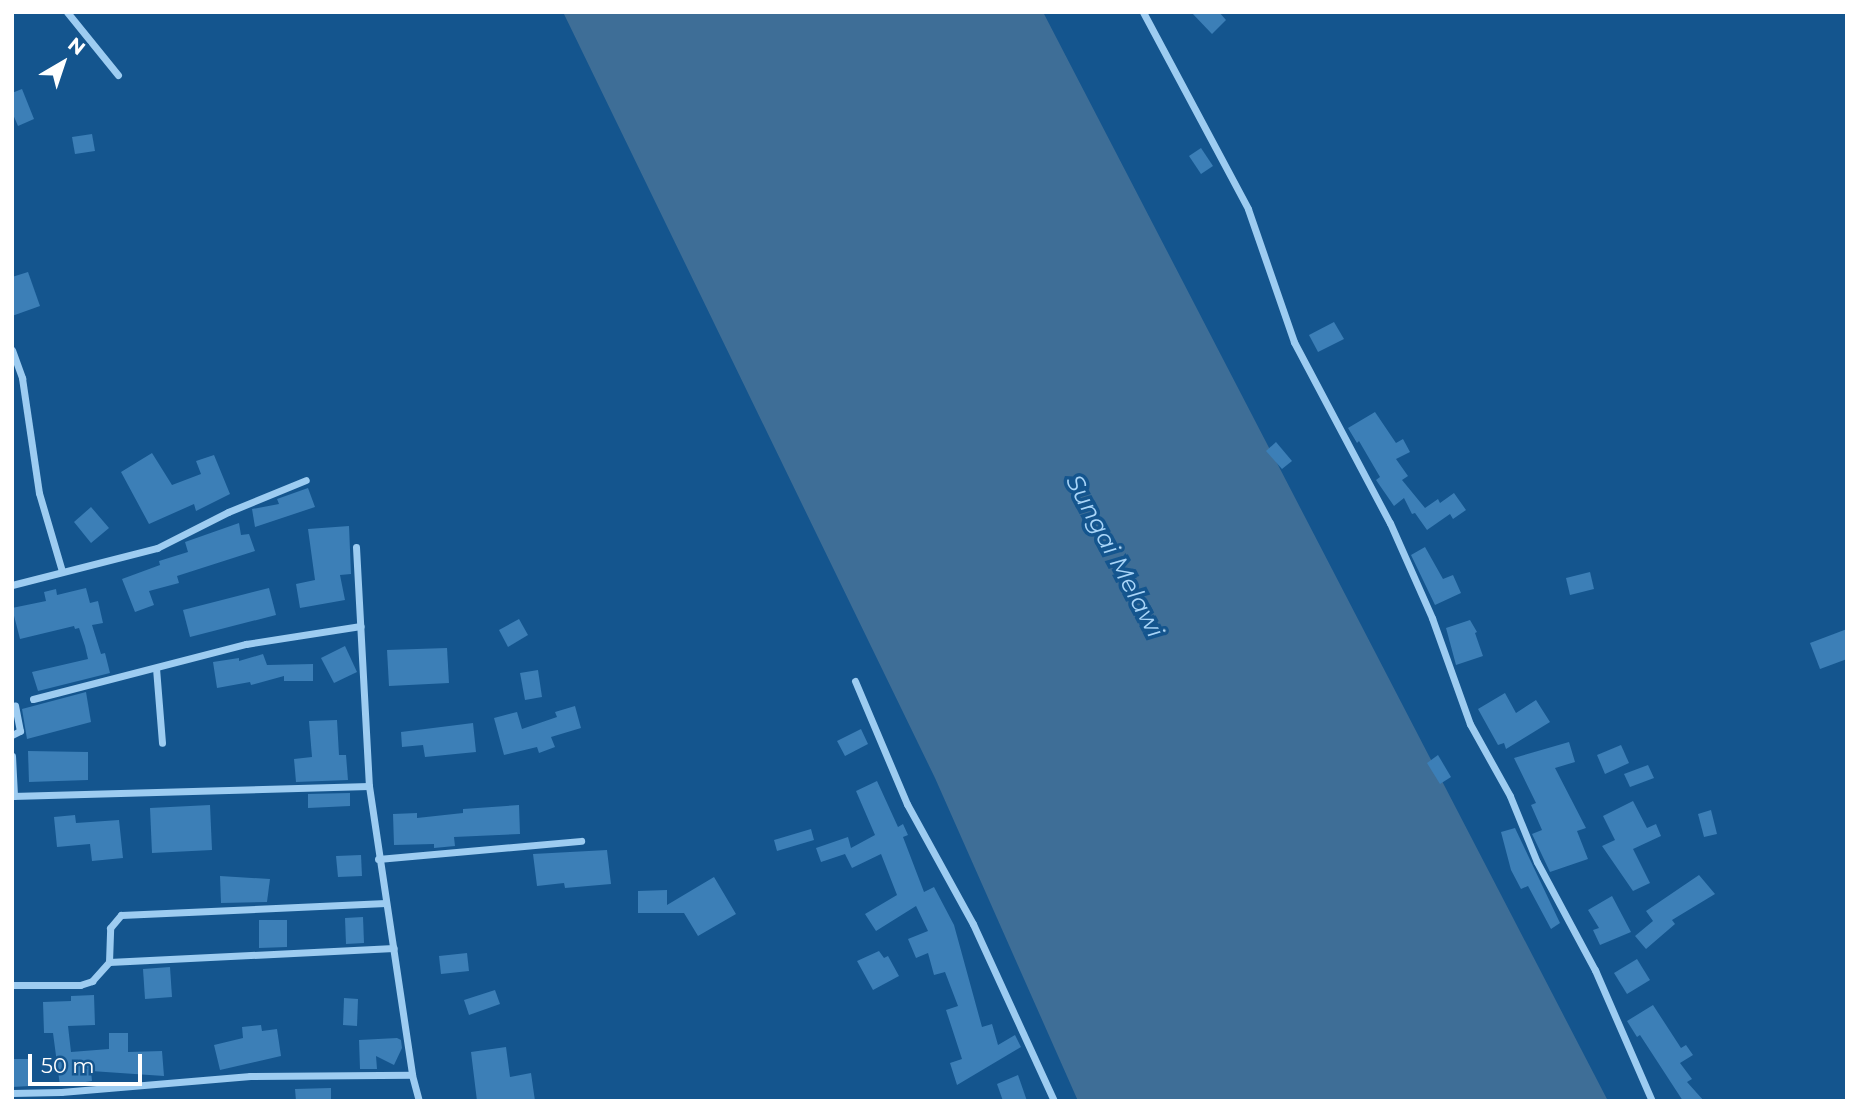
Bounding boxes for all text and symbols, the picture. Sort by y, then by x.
north arrow [28,28,98,98]
text: N [63,33,90,60]
water label: Sungai Melawi [1060,470,1170,642]
scale bar [32,1040,145,1084]
text: 50 m [41,1053,95,1078]

